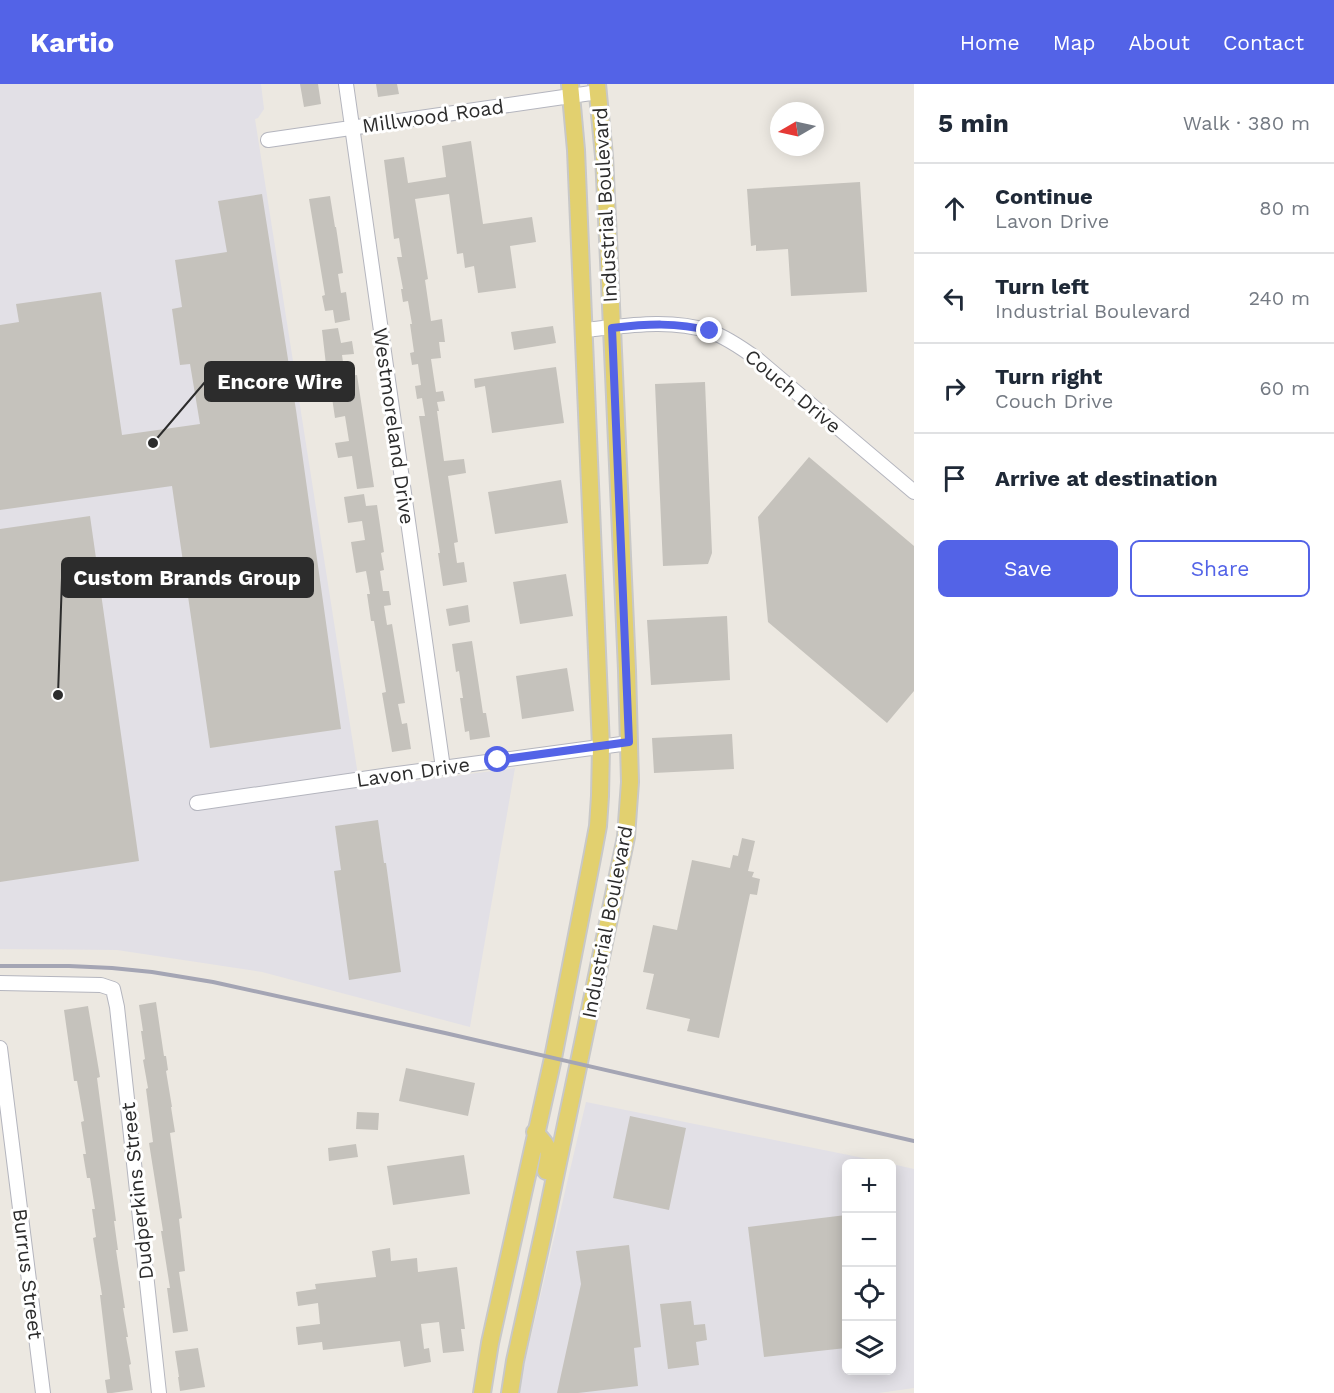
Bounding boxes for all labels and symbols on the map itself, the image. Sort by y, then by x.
street label: Millwood Road [361,94,505,138]
north arrow [770,102,824,156]
street label: Industrial Boulevard [588,107,622,303]
route end [696,317,722,343]
street label: Westmoreland Drive [368,326,420,526]
street label: Couch Drive [740,344,846,438]
callout: Encore Wire [205,362,354,401]
text: Encore Wire [217,369,343,394]
callout: Custom Brands Group [62,558,313,597]
text: Custom Brands Group [73,565,301,590]
route start [484,746,510,772]
street label: Lavon Drive [355,752,471,792]
street label: Industrial Boulevard [577,824,637,1020]
street label: Dudperkins Street [116,1101,158,1281]
street label: Burrus Street [8,1207,48,1341]

